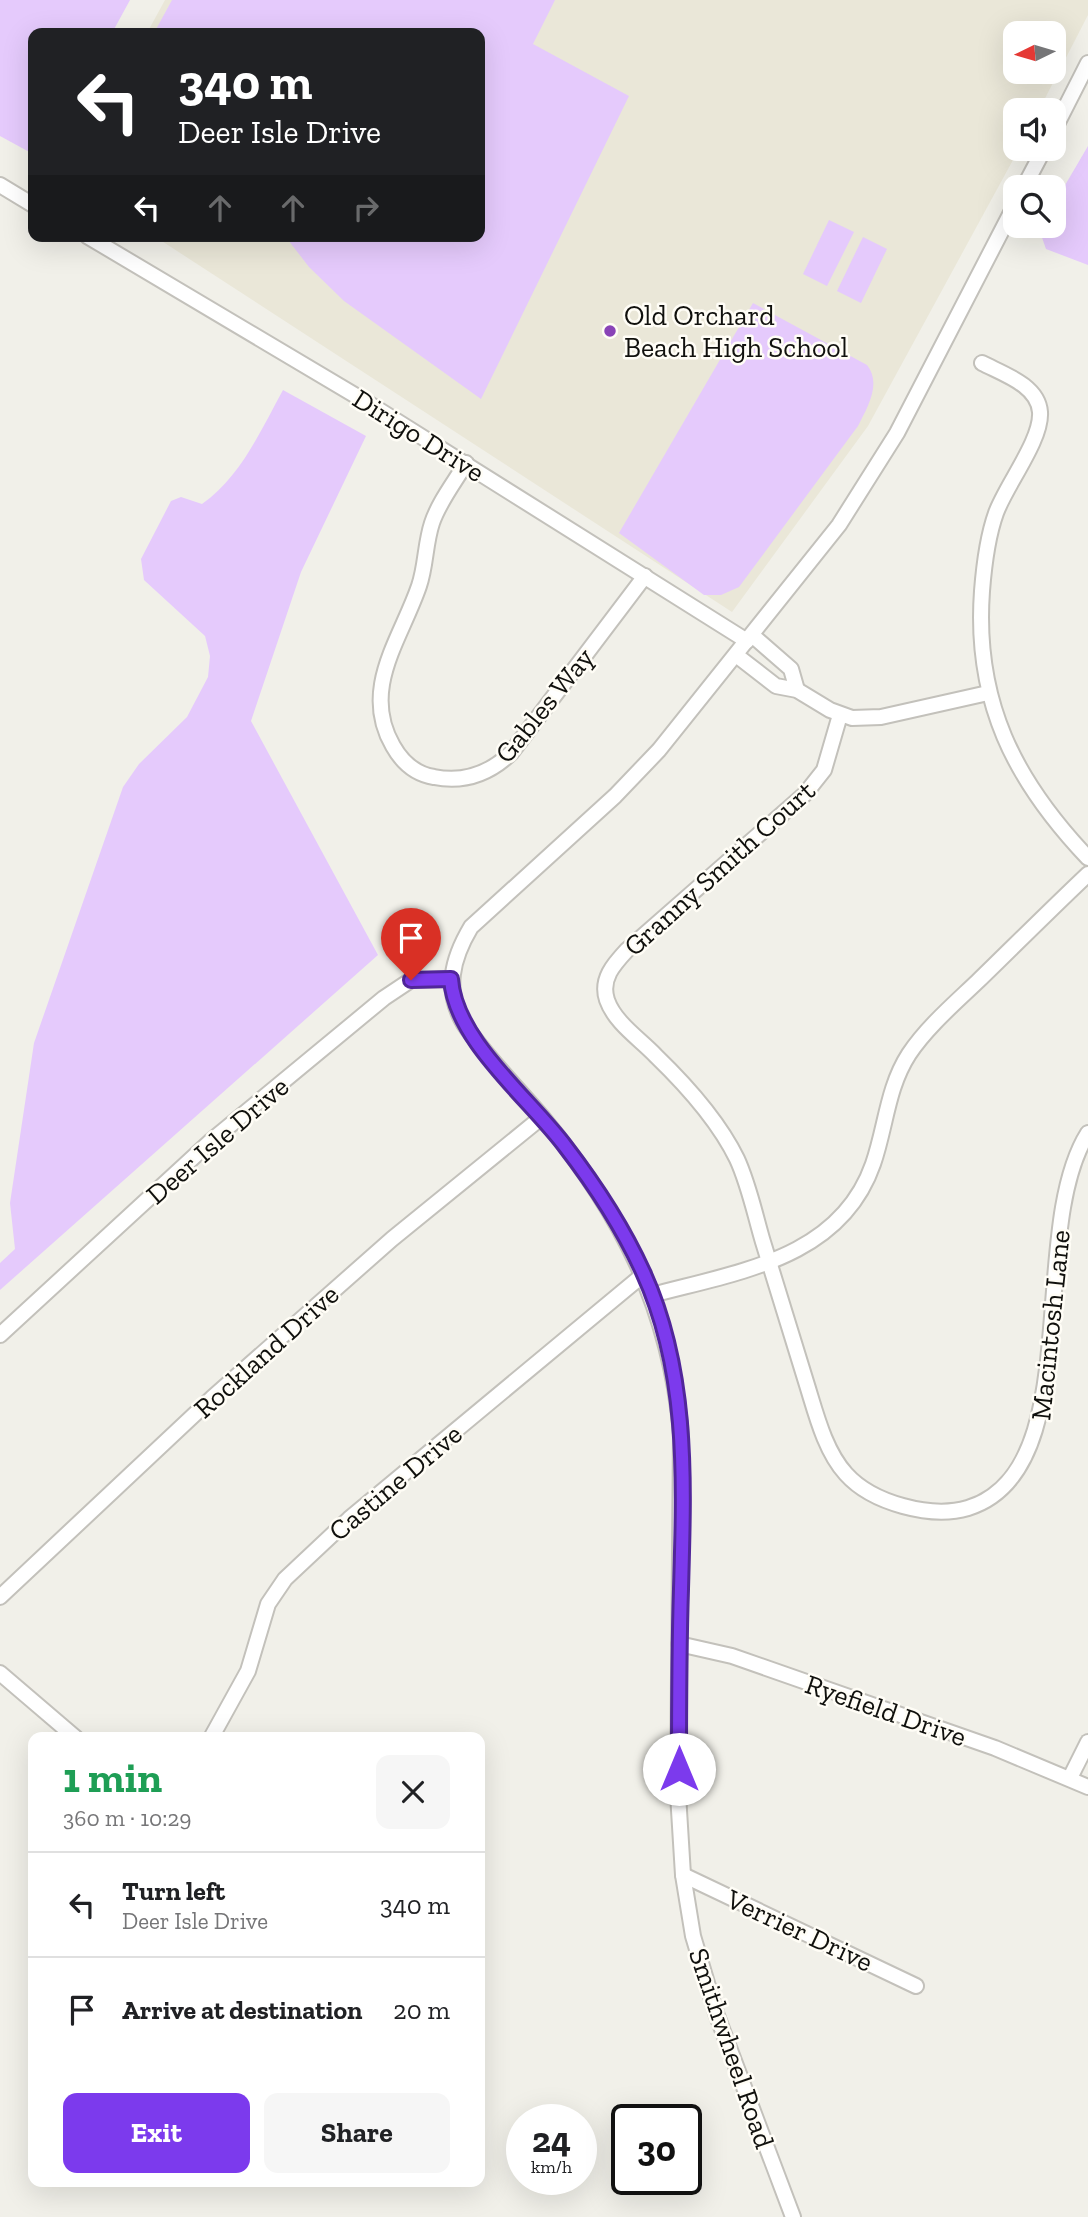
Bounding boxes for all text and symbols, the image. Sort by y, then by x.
north arrow [1003,21,1066,84]
map controls [1003,21,1066,238]
text: 340 m [178,53,312,112]
icon: left [63,56,154,147]
button: sound [1003,98,1066,161]
text: Deer Isle Drive [178,113,381,151]
button: search [1003,175,1066,238]
icon: left [128,189,166,227]
icon: ahead [201,189,239,227]
icon: ahead [274,189,312,227]
icon: right [347,189,385,227]
place label: Old Orchard Beach High School [624,299,848,364]
marker: Old Orchard Beach High School [602,323,618,339]
street label: Dirigo Drive [347,382,491,489]
street label: Gables Way [488,641,601,769]
street label: Granny Smith Court [617,774,822,963]
pin [381,908,441,980]
icon: arrive [392,919,430,957]
street label: Deer Isle Drive [139,1070,295,1211]
street label: Macintosh Lane [1024,1228,1077,1422]
street label: Rockland Drive [187,1278,346,1425]
street label: Castine Drive [322,1417,469,1548]
street label: Ryefield Drive [801,1667,971,1753]
position arrow [642,1732,716,1806]
text: 1 min [63,1752,162,1803]
button: close [376,1755,450,1829]
text: 360 m · 10:29 [63,1804,192,1832]
text: Turn left [122,1875,225,1907]
street label: Verrier Drive [721,1882,878,1979]
icon: left [63,1886,101,1924]
text: 340 m [380,1889,450,1921]
text: Deer Isle Drive [122,1907,268,1935]
street label: Smithwheel Road [682,1944,781,2153]
icon: arrive [63,1991,101,2029]
text: Arrive at destination [122,1994,362,2026]
text: 20 m [393,1994,450,2026]
button: Exit [63,2093,250,2173]
button: Share [264,2093,450,2173]
speed limit sign: 30 [611,2104,702,2195]
text: 24 [532,2119,571,2161]
text: km/h [531,2156,572,2178]

